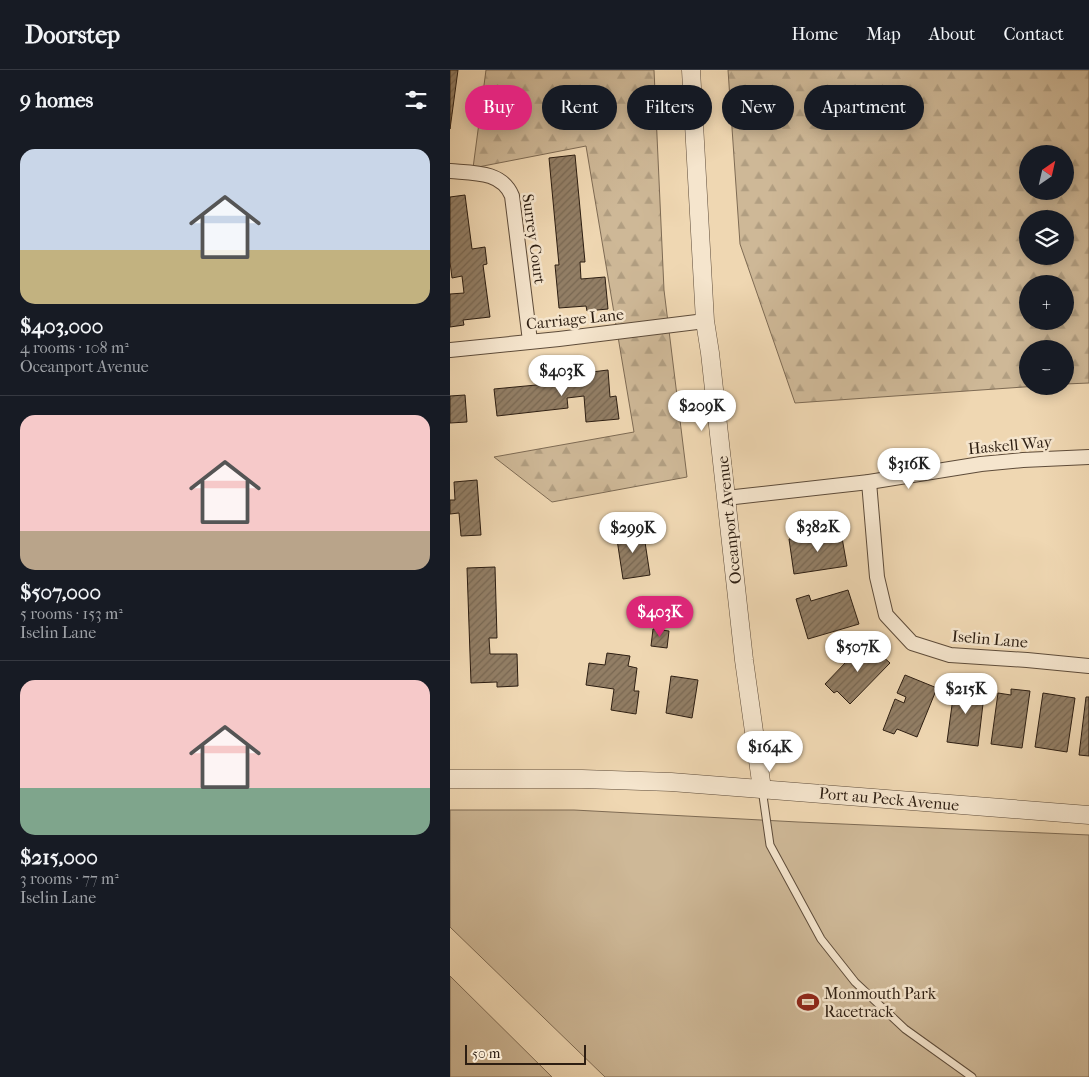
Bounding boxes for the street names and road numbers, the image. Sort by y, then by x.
street label: Surrey Court [518,193,550,286]
street label: Carriage Lane [525,304,625,334]
street label: Haskell Way [967,432,1053,458]
street label: Oceanport Avenue [713,455,745,585]
street label: Iselin Lane [951,626,1029,652]
street label: Port au Peck Avenue [818,783,960,815]

